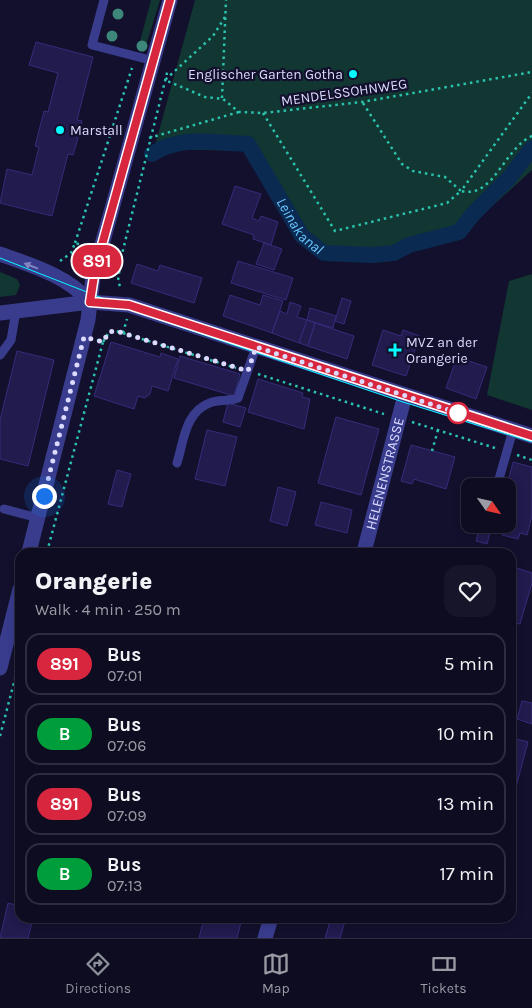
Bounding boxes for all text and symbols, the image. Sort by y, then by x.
place label: Englischer Garten Gotha [188,66,343,83]
marker: Englischer Garten Gotha [347,68,359,80]
street label: MENDELSSOHNWEG [280,75,408,110]
place label: Marstall [70,122,123,139]
marker: Marstall [54,124,66,136]
water label: Leinakanal [273,194,327,258]
line badge: 891 [68,245,126,277]
text: 891 [82,250,112,272]
one-way arrow [23,261,38,269]
place label: MVZ an der Orangerie [406,334,478,367]
marker: MVZ an der Orangerie [388,343,402,357]
unlabelled marker [447,402,469,424]
street label: HELENENSTRASSE [362,416,408,532]
north arrow [461,478,516,532]
map controls [461,478,516,533]
your location [32,484,57,509]
button: heart [444,565,496,617]
text: Orangerie [35,567,152,595]
text: Walk · 4 min · 250 m [35,600,181,619]
text: Bus [107,644,141,666]
text: 891 [50,653,79,675]
text: 5 min [444,653,494,675]
text: 07:01 [107,666,142,685]
text: Bus [107,714,141,736]
text: B [59,723,70,745]
text: 10 min [437,723,494,745]
text: 07:06 [107,736,146,755]
text: Bus [107,784,141,806]
text: 891 [50,793,79,815]
text: 13 min [437,793,494,815]
text: 07:09 [107,806,146,825]
text: Bus [107,854,141,876]
text: B [59,863,70,885]
text: 17 min [439,863,494,885]
text: 07:13 [107,876,142,895]
tab: Directions [65,950,131,997]
tab: Map [262,950,290,997]
tab: Tickets [421,950,467,997]

